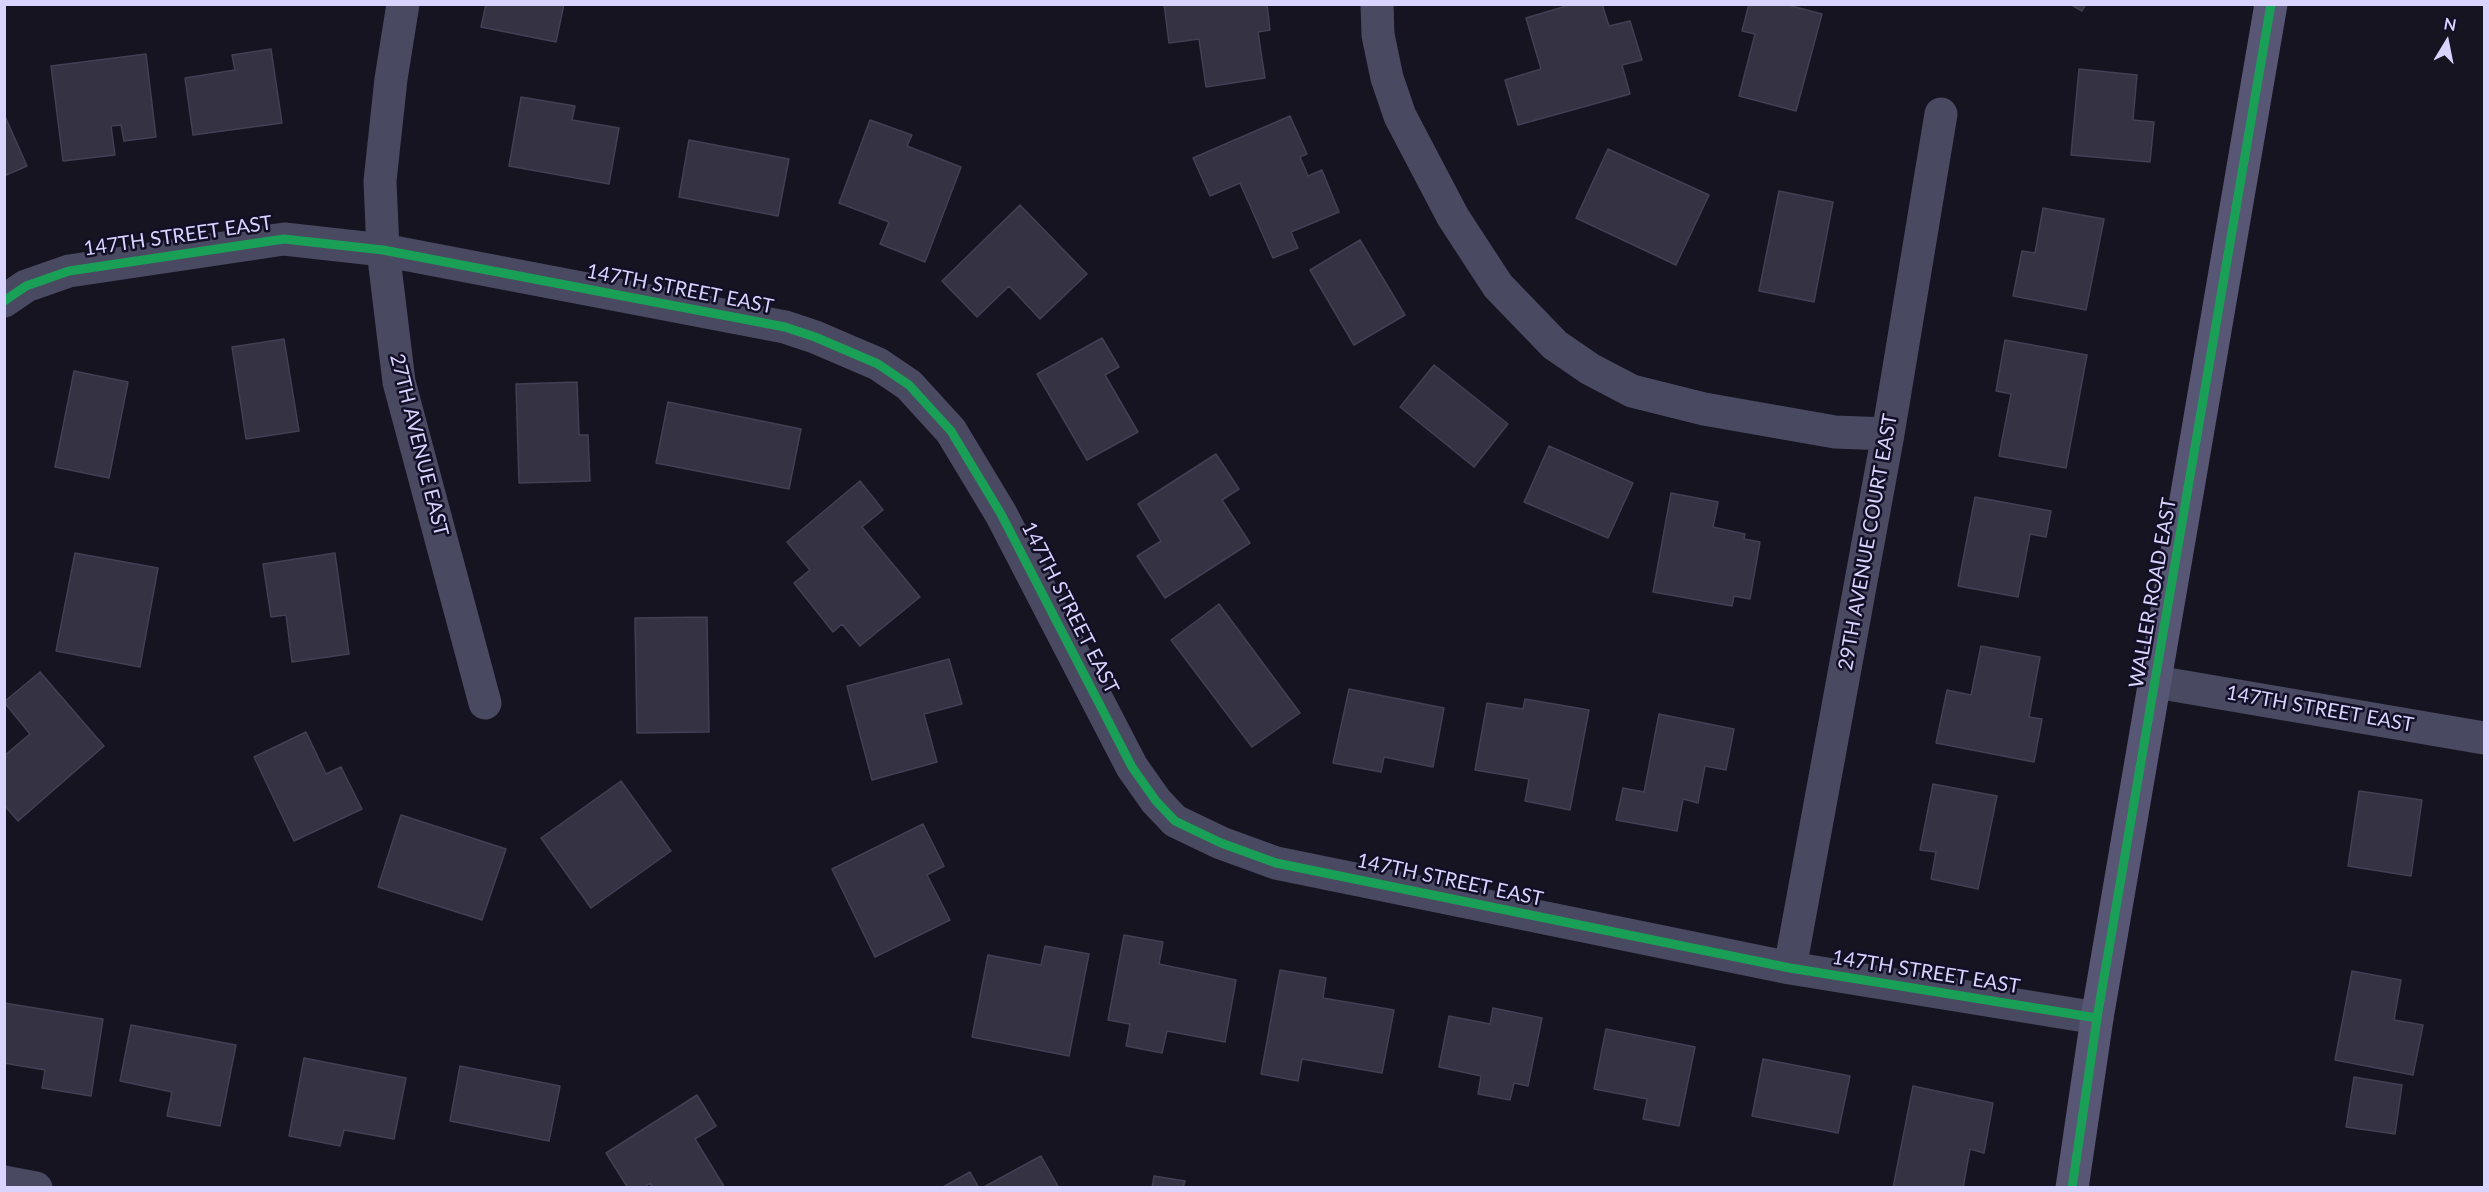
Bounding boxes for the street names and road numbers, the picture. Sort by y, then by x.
street label: 147TH STREET EAST [82,211,274,261]
street label: 147TH STREET EAST [584,259,776,319]
street label: 27TH AVENUE EAST [385,351,453,539]
street label: 29TH AVENUE COURT EAST [1834,412,1902,672]
street label: WALLER ROAD EAST [2124,496,2182,690]
street label: 147TH STREET EAST [1016,518,1124,698]
street label: 147TH STREET EAST [2224,681,2416,737]
street label: 147TH STREET EAST [1355,849,1545,911]
street label: 147TH STREET EAST [1830,945,2022,999]

